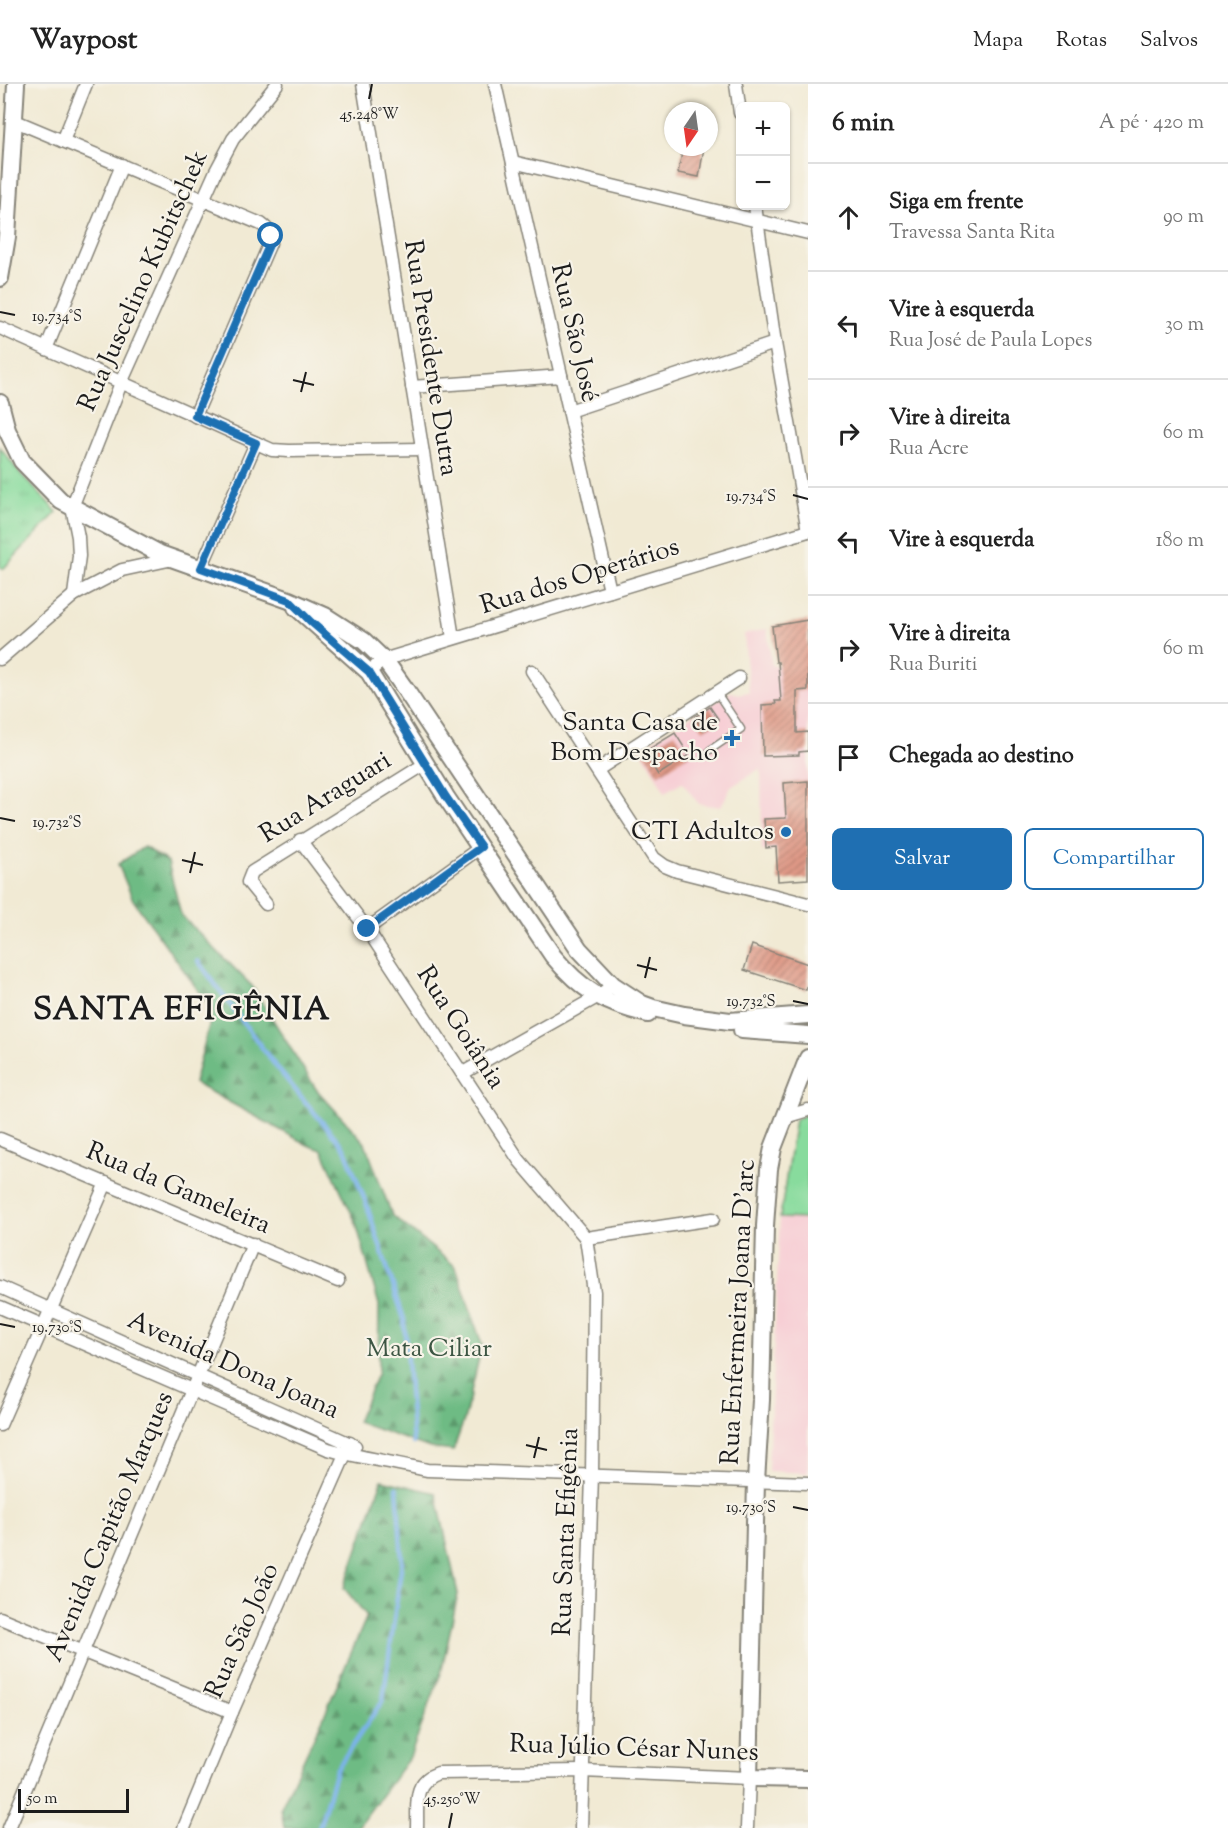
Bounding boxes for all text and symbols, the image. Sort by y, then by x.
text: Waypost [30,21,137,61]
text: Mapa [973,26,1023,56]
text: Rotas [1056,26,1107,56]
text: Salvos [1140,26,1198,56]
north arrow [664,102,718,156]
map controls [736,102,790,210]
button: + [736,102,790,156]
text: 45.248°W [339,105,399,126]
text: 6 min [832,105,895,142]
text: A pé · 420 m [1099,109,1204,138]
street label: Rua Juscelino Kubitschek [70,144,218,418]
button: − [736,156,790,210]
text: Siga em frente [889,187,1024,219]
icon: ahead [832,201,865,234]
text: 90 m [1163,203,1204,232]
text: Travessa Santa Rita [889,219,1055,248]
route start [257,222,283,248]
street label: Rua Presidente Dutra [393,237,467,479]
street label: Rua São José [540,260,608,406]
text: Vire à esquerda [889,295,1034,327]
text: 19.734°S [32,307,82,328]
icon: left [832,309,865,342]
text: 30 m [1165,311,1204,340]
text: Rua José de Paula Lopes [889,327,1092,356]
text: Vire à direita [889,403,1011,435]
icon: right [832,417,865,450]
text: 60 m [1163,419,1204,448]
text: Rua Acre [889,435,969,464]
text: 19.734°S [726,487,776,508]
icon: left [832,525,865,558]
text: Vire à esquerda [889,525,1034,557]
text: 180 m [1156,527,1204,556]
street label: Rua dos Operários [476,529,684,625]
text: Vire à direita [889,619,1011,651]
icon: right [832,633,865,666]
text: 60 m [1163,635,1204,664]
text: Rua Buriti [889,651,978,680]
place label: Santa Casa de Bom Despacho [551,705,718,772]
marker: Santa Casa de Bom Despacho [723,729,741,747]
icon: arrive [832,741,865,774]
text: Chegada ao destino [889,741,1074,773]
street label: Rua Araguari [253,743,399,853]
text: 19.732°S [32,813,82,834]
place label: CTI Adultos [631,814,774,851]
marker: CTI Adultos [779,825,793,839]
button: Salvar [832,828,1012,890]
button: Compartilhar [1024,828,1204,890]
route end [353,915,379,941]
street label: Rua Goiânia [406,959,514,1097]
district label: SANTA EFIGÊNIA [33,988,331,1034]
text: 19.732°S [726,992,776,1013]
street label: Rua da Gameleira [80,1133,276,1245]
street label: Rua Enfermeira Joana D'arc [713,1158,765,1466]
street label: Avenida Dona Joana [121,1303,345,1429]
text: 19.730°S [32,1318,82,1339]
park label: Mata Ciliar [366,1331,492,1368]
street label: Avenida Capitão Marques [36,1386,184,1668]
street label: Rua Santa Efigênia [545,1427,589,1637]
text: 19.730°S [726,1498,776,1519]
street label: Rua São João [197,1557,289,1705]
street label: Rua Júlio César Nunes [509,1726,759,1772]
scale bar [18,1786,129,1814]
text: 50 m [27,1788,58,1811]
text: 45.250°W [424,1790,481,1811]

